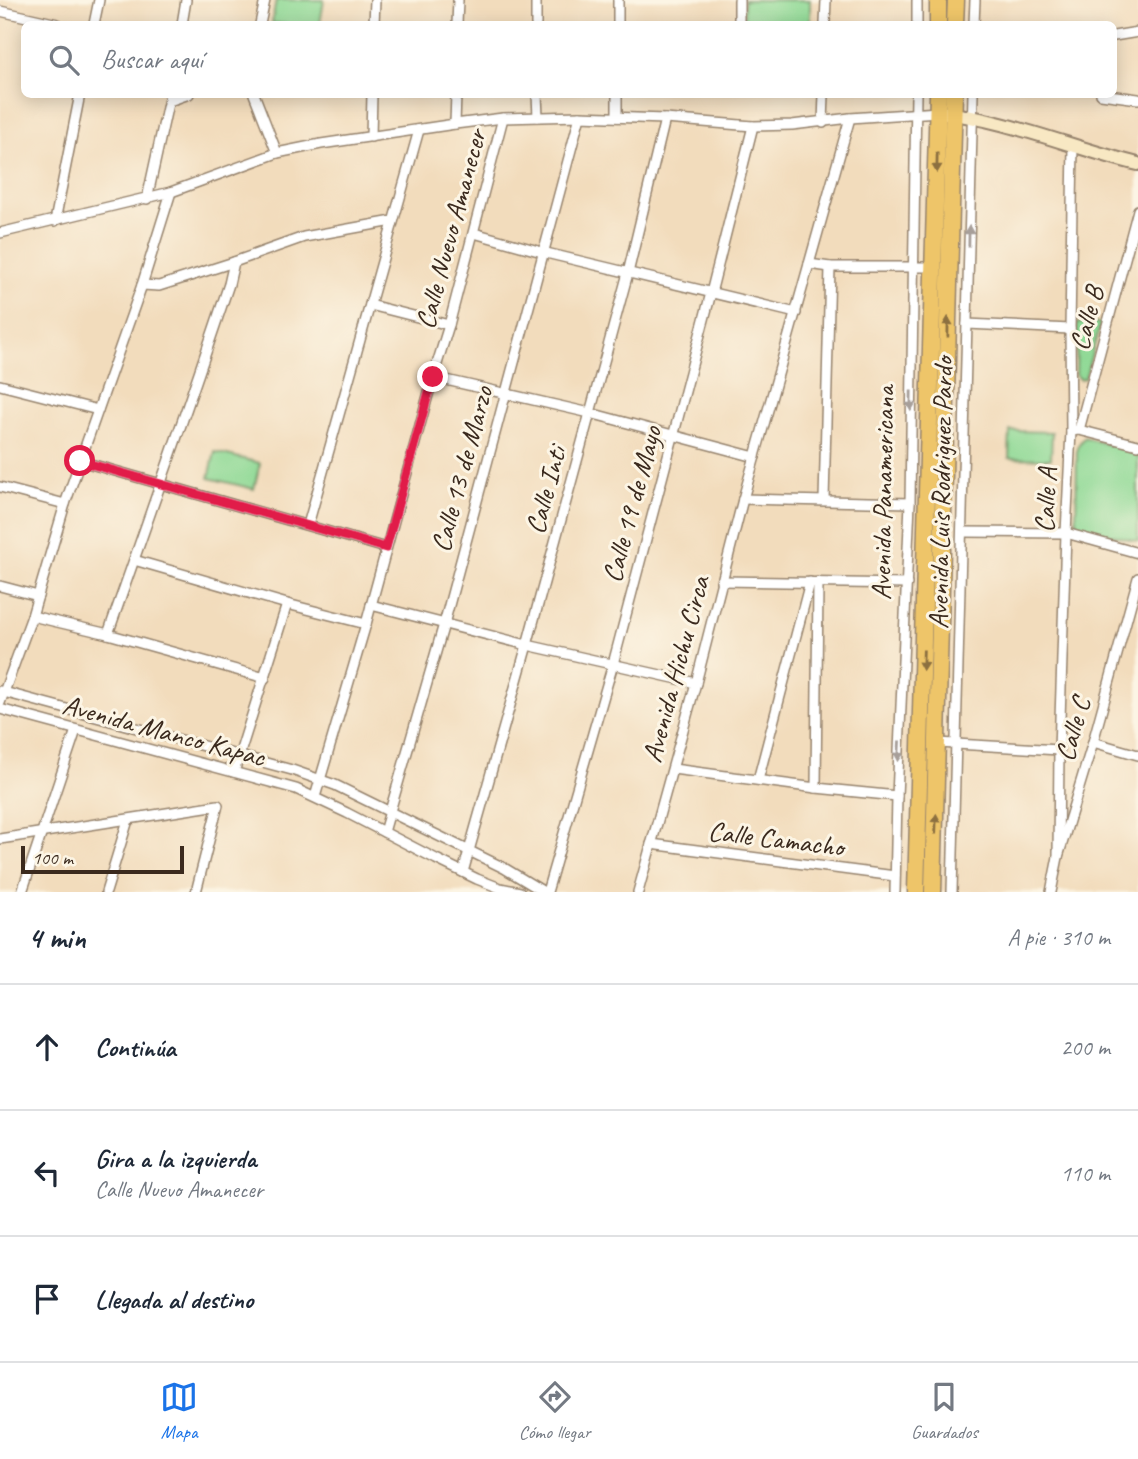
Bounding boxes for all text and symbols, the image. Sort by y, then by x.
search box [21,21,1117,98]
icon: search [45,41,83,79]
text: Buscar aquí [101,43,203,76]
street label: Calle Nuevo Amanecer [407,123,495,332]
one-way arrow [931,152,942,174]
one-way arrow [964,225,975,247]
street label: Calle B [1061,280,1113,354]
one-way arrow [942,316,954,338]
street label: Avenida Luis Rodriguez Pardo [921,353,960,629]
route end [417,361,448,392]
street label: Calle 13 de Marzo [423,381,501,556]
street label: Avenida Panamericana [863,383,902,600]
one-way arrow [905,391,917,413]
street label: Calle 19 de Mayo [594,420,670,586]
street label: Calle Inti [517,439,575,538]
route start [64,445,95,476]
street label: Calle A [1026,465,1065,533]
street label: Avenida Hichu Circa [634,570,718,766]
one-way arrow [917,649,928,671]
street label: Avenida Manco Kapac [59,687,271,775]
street label: Calle C [1047,690,1099,765]
one-way arrow [894,740,905,762]
street label: Calle Camacho [706,813,849,865]
one-way arrow [930,813,941,835]
scale bar [21,843,184,875]
text: 100 m [32,846,73,870]
text: 4 min [28,919,85,957]
text: A pie · 310 m [1007,923,1110,952]
icon: ahead [28,1028,66,1066]
text: Continúa [95,1031,176,1064]
text: 200 m [1061,1033,1110,1062]
text: Gira a la izquierda [95,1142,256,1175]
icon: left [28,1154,66,1192]
text: 110 m [1061,1159,1110,1188]
text: Calle Nuevo Amanecer [95,1175,263,1204]
icon: arrive [28,1280,66,1318]
text: Llegada al destino [95,1283,253,1316]
tab: Mapa [160,1378,198,1444]
tab: Cómo llegar [519,1378,591,1444]
tab: Guardados [911,1378,978,1444]

